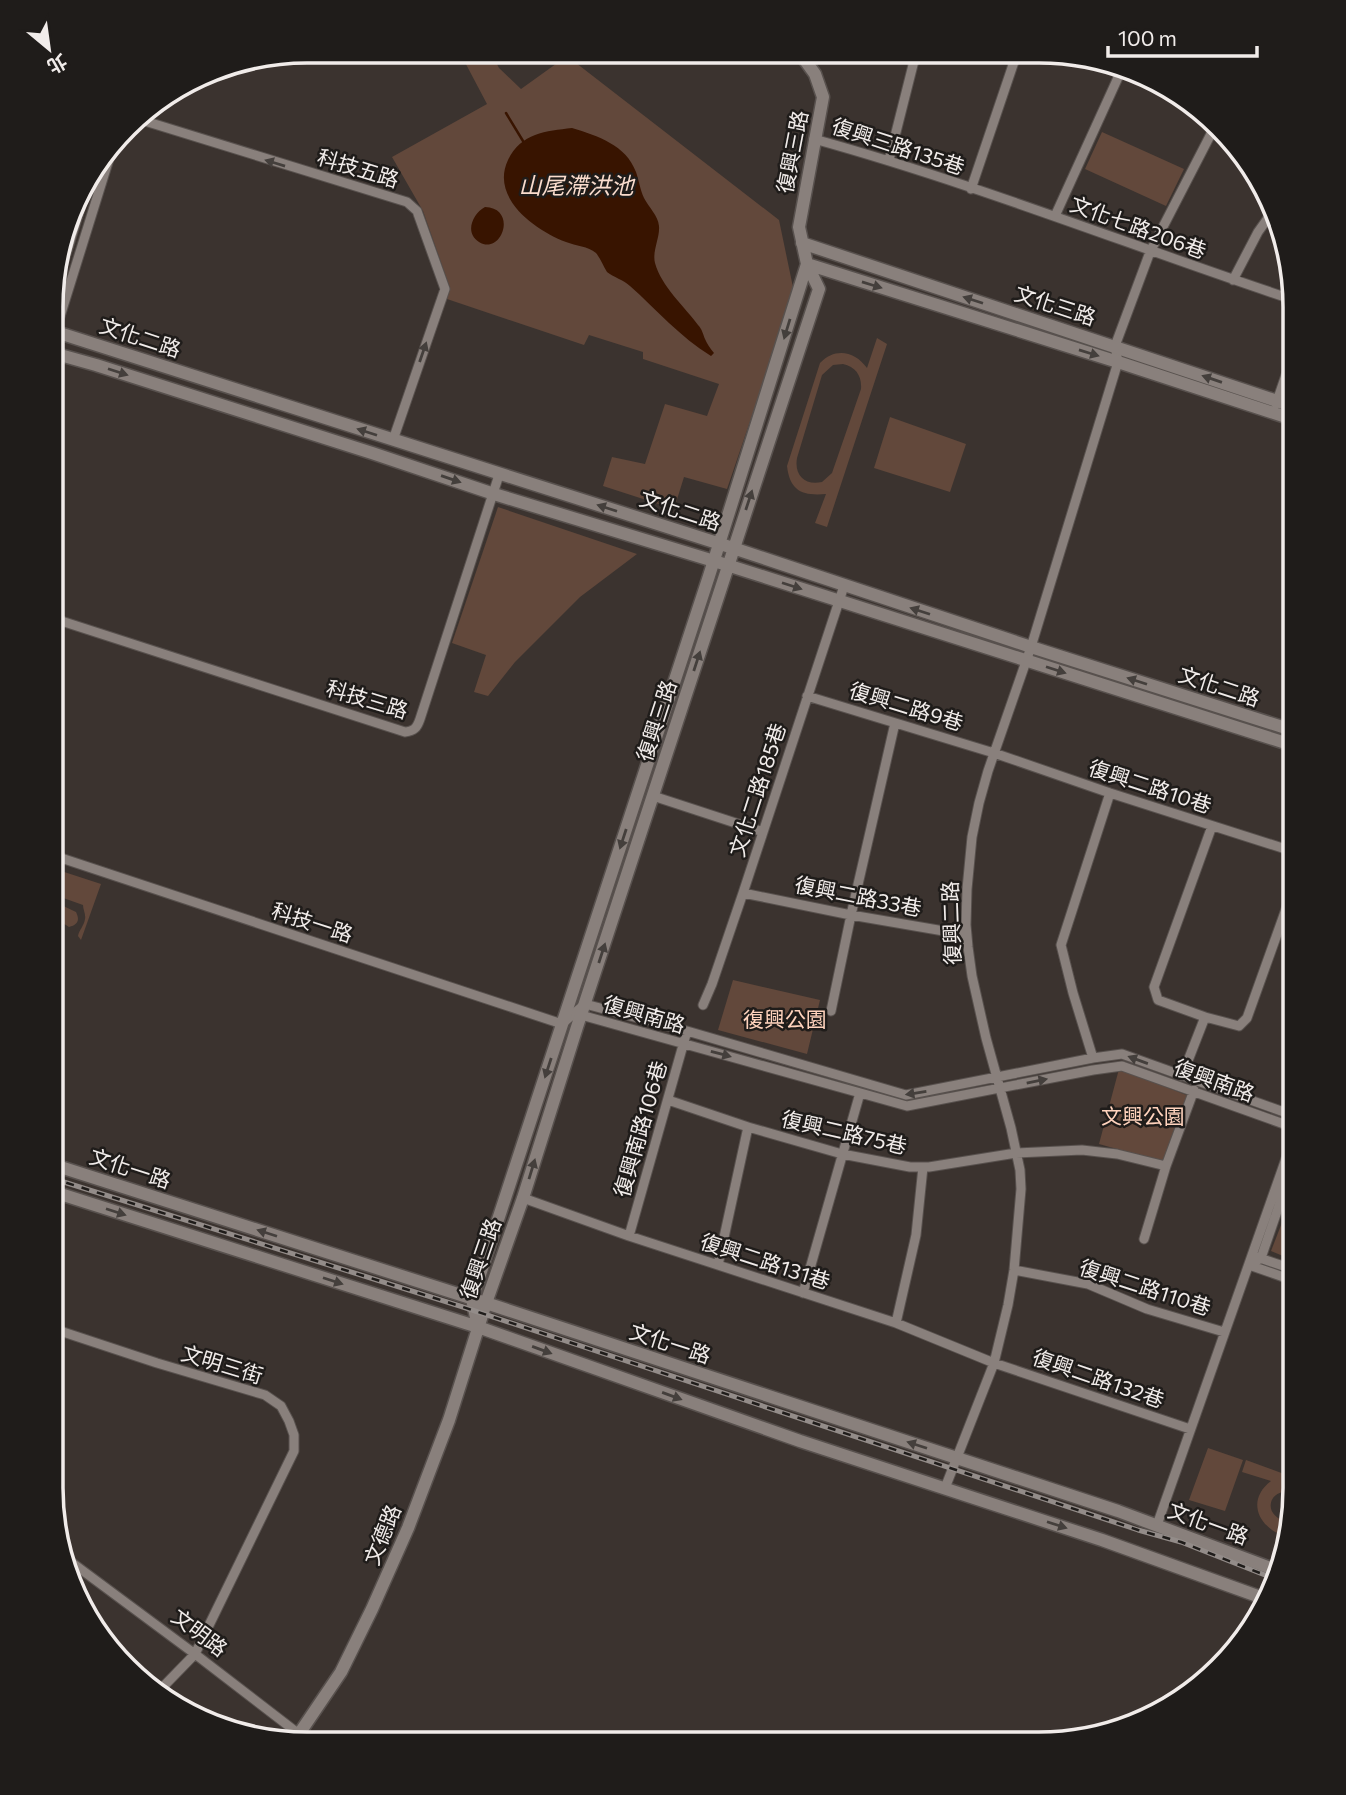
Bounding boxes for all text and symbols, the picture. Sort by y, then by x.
north arrow [14,14,84,84]
scale bar [1108,14,1257,58]
text: 100 m [1118,25,1177,50]
text: 北 [44,50,71,79]
street label: 復興三路 [771,108,812,195]
street label: 復興三路135巷 [829,112,968,179]
street label: 科技五路 [315,143,402,192]
one-way arrow [264,157,285,167]
water label: 山尾滯洪池 [519,171,636,199]
street label: 文化七路206巷 [1067,190,1210,263]
one-way arrow [862,280,883,290]
street label: 文化三路 [1012,280,1099,329]
one-way arrow [963,294,984,305]
street label: 文化二路 [97,312,184,361]
one-way arrow [781,319,791,340]
one-way arrow [418,342,429,363]
one-way arrow [1079,348,1100,358]
one-way arrow [108,367,129,378]
one-way arrow [1202,373,1223,384]
one-way arrow [356,426,377,436]
one-way arrow [441,475,462,485]
street label: 文化二路 [637,485,724,534]
one-way arrow [744,490,755,511]
one-way arrow [596,502,617,513]
one-way arrow [782,581,803,592]
one-way arrow [909,605,930,616]
one-way arrow [692,651,702,672]
street label: 文化二路 [1176,661,1263,710]
one-way arrow [1046,665,1067,676]
street label: 科技三路 [324,674,411,723]
one-way arrow [1126,675,1147,685]
street label: 復興二路9巷 [846,676,966,735]
street label: 復興三路 [631,677,680,764]
street label: 文化二路185巷 [723,720,790,859]
street label: 復興二路10巷 [1086,754,1215,817]
one-way arrow [617,828,628,849]
street label: 復興二路33巷 [793,871,924,920]
street label: 復興二路 [937,881,964,965]
street label: 科技一路 [269,897,356,946]
one-way arrow [597,942,608,963]
street label: 復興南路 [601,990,688,1037]
park label: 復興公園 [743,1006,827,1031]
one-way arrow [711,1050,732,1060]
street label: 復興南路 [1171,1053,1258,1106]
one-way arrow [1128,1054,1149,1065]
one-way arrow [542,1057,553,1078]
street label: 復興南路106巷 [608,1058,671,1200]
one-way arrow [1026,1075,1048,1086]
one-way arrow [905,1087,927,1098]
park label: 文興公園 [1101,1103,1185,1128]
street label: 復興二路75巷 [779,1105,910,1158]
street label: 文化一路 [87,1143,174,1192]
one-way arrow [528,1159,538,1180]
one-way arrow [106,1207,127,1218]
street label: 復興三路 [454,1215,505,1302]
one-way arrow [256,1227,277,1238]
street label: 復興二路131巷 [697,1228,833,1293]
street label: 復興二路110巷 [1077,1254,1214,1320]
one-way arrow [323,1276,344,1287]
street label: 文化一路 [627,1318,714,1367]
street label: 文明三街 [179,1339,266,1388]
street label: 復興二路132巷 [1029,1343,1168,1412]
one-way arrow [532,1345,553,1356]
one-way arrow [662,1391,683,1402]
one-way arrow [906,1439,927,1450]
street label: 文化一路 [1165,1496,1252,1549]
street label: 文德路 [358,1501,405,1568]
one-way arrow [1047,1520,1068,1531]
street label: 文明路 [167,1603,233,1661]

